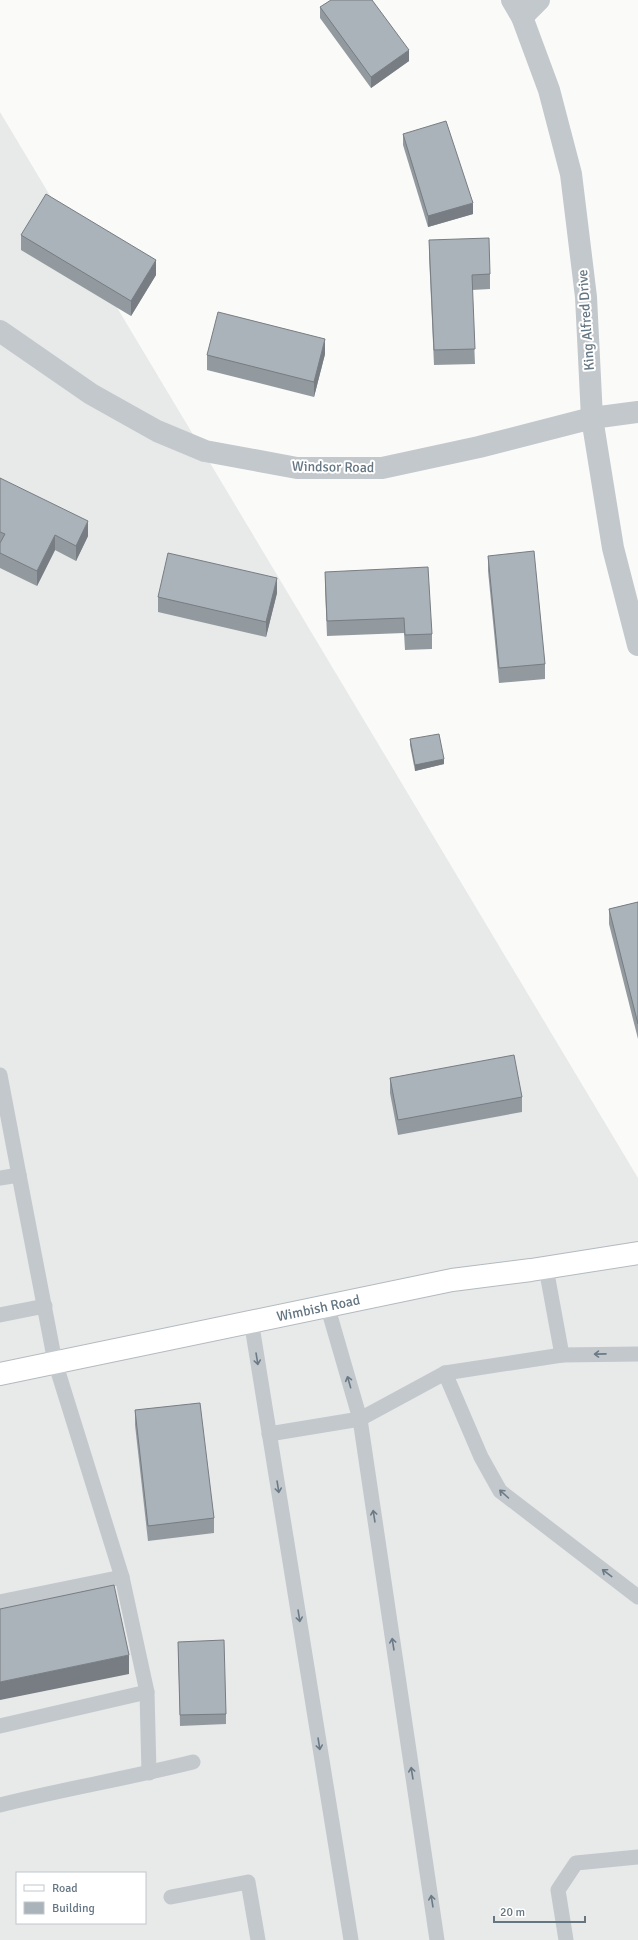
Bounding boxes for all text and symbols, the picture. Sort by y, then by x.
street label: King Alfred Drive [574,269,598,371]
street label: Windsor Road [292,458,374,476]
street label: Wimbish Road [275,1291,361,1325]
one-way arrow [594,1350,607,1358]
one-way arrow [253,1352,261,1365]
one-way arrow [345,1376,352,1389]
one-way arrow [274,1480,282,1493]
one-way arrow [499,1489,509,1498]
one-way arrow [370,1510,378,1523]
one-way arrow [602,1569,613,1577]
one-way arrow [295,1609,303,1622]
one-way arrow [389,1638,397,1651]
one-way arrow [315,1737,323,1750]
one-way arrow [408,1767,416,1780]
legend [16,1872,146,1924]
text: Road [52,1881,78,1896]
one-way arrow [428,1895,436,1908]
scale bar [494,1898,585,1924]
text: Building [52,1901,95,1916]
text: 20 m [500,1905,525,1920]

